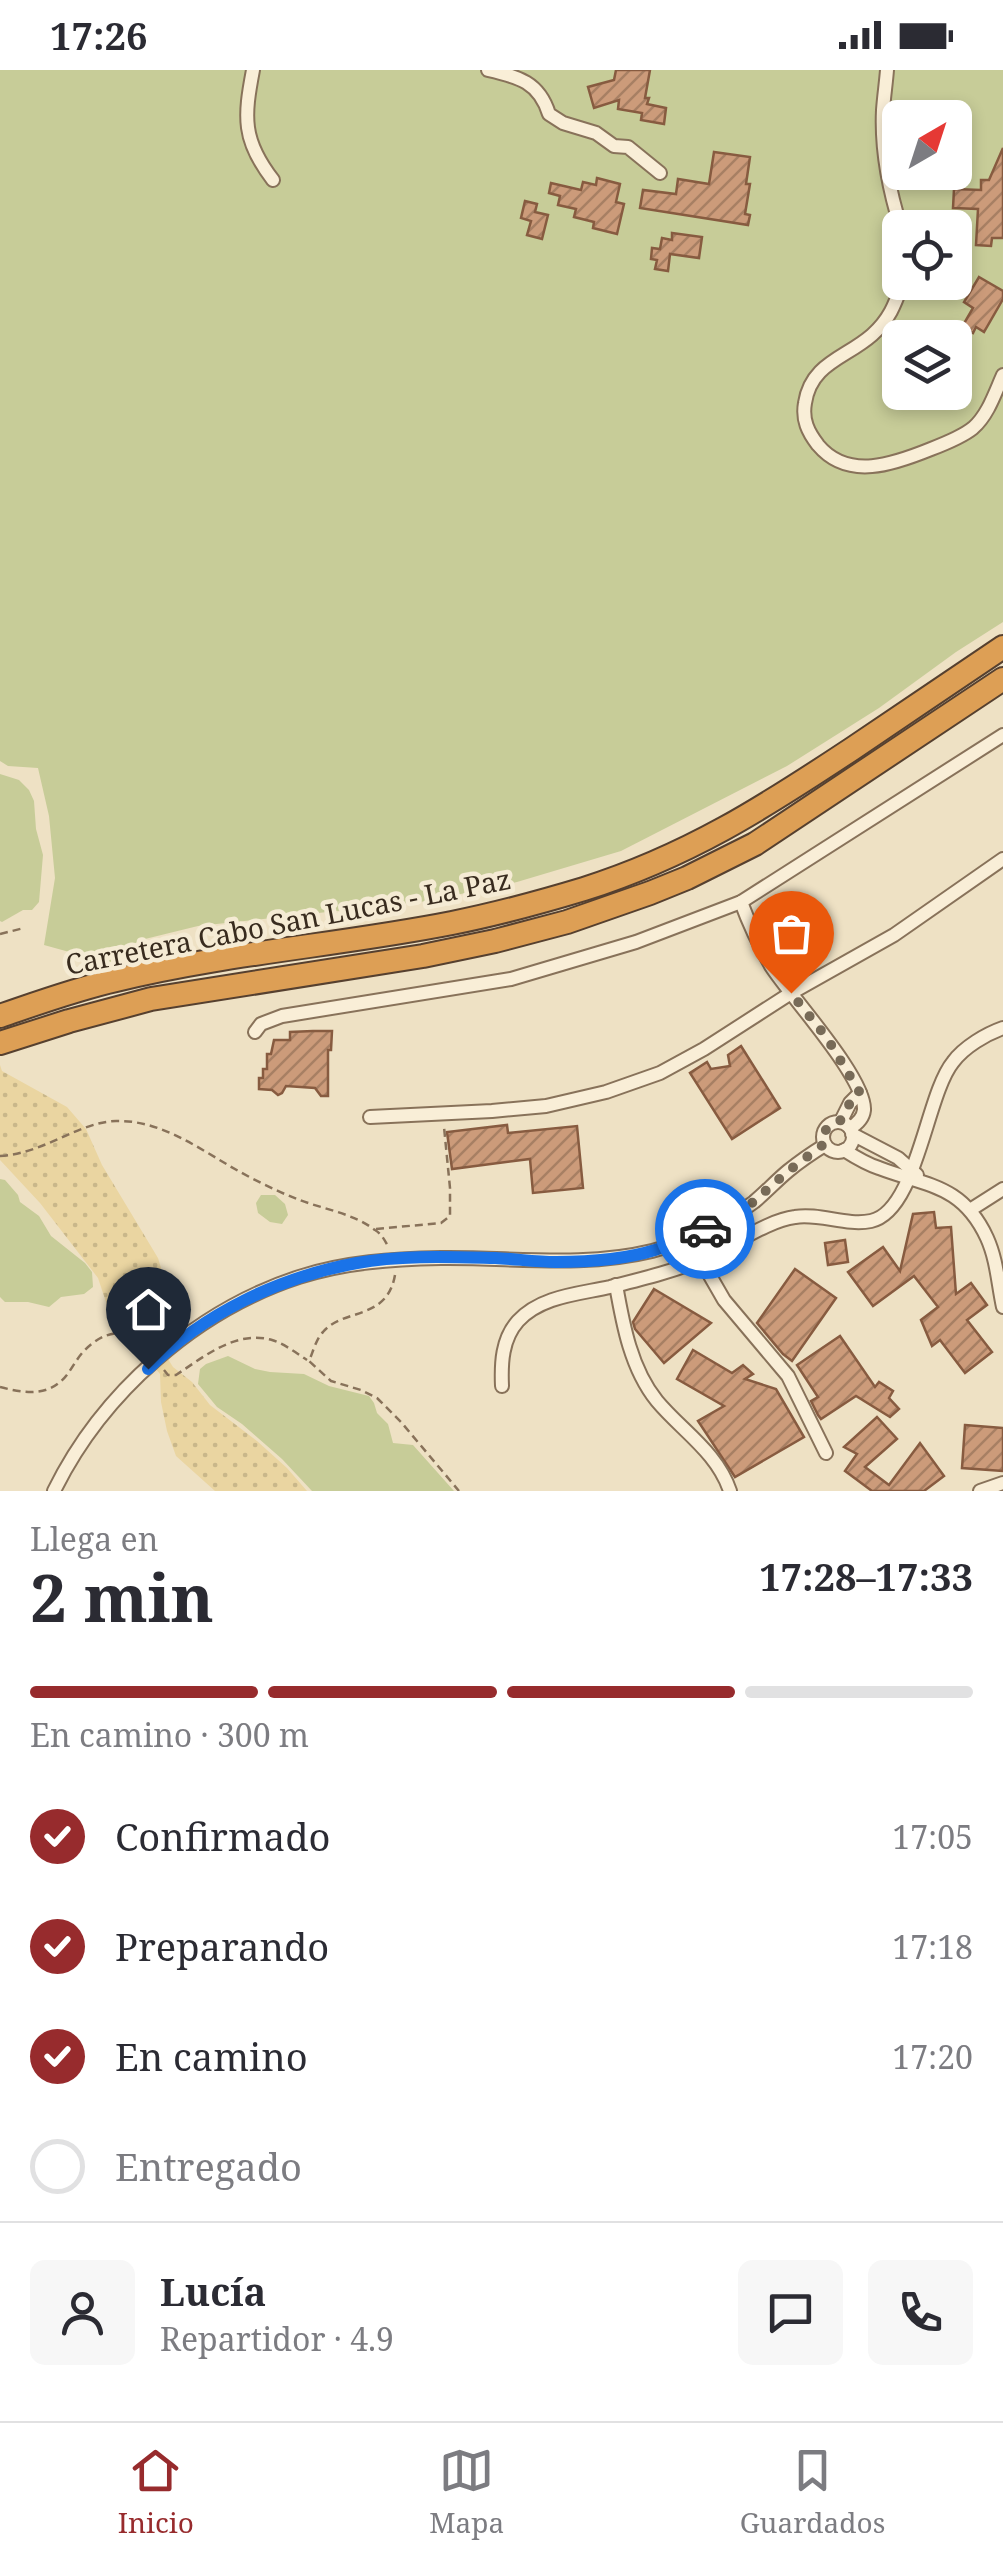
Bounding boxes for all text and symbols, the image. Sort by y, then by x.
text: 17:26 [50,9,147,61]
north arrow [882,100,972,190]
map controls [882,100,972,410]
button: locate [882,210,972,300]
button: layers [882,320,972,410]
street label: Carretera Cabo San Lucas - La Paz [62,859,514,983]
pin [749,891,834,994]
icon: bag [764,906,819,961]
courier [655,1179,755,1279]
icon: car [678,1202,733,1257]
pin [106,1267,191,1370]
icon: home [121,1282,176,1337]
text: Llega en [30,1517,158,1560]
text: 17:28–17:33 [759,1550,973,1602]
text: 2 min [30,1553,214,1641]
text: En camino · 300 m [30,1713,309,1756]
icon: check [30,1809,85,1864]
text: Confirmado [115,1810,330,1862]
text: 17:05 [892,1815,973,1858]
icon: check [30,1919,85,1974]
text: Preparando [115,1920,329,1972]
text: 17:18 [892,1925,973,1968]
icon: check [30,2029,85,2084]
text: En camino [115,2030,308,2082]
text: 17:20 [892,2035,973,2078]
text: Entregado [115,2140,302,2192]
button: person [30,2260,135,2365]
button: chat [738,2260,843,2365]
button: phone [868,2260,973,2365]
text: Lucía [160,2265,266,2317]
text: Repartidor · 4.9 [160,2317,394,2360]
tab: Inicio [118,2443,194,2541]
tab: Mapa [429,2443,504,2541]
tab: Guardados [740,2443,885,2541]

